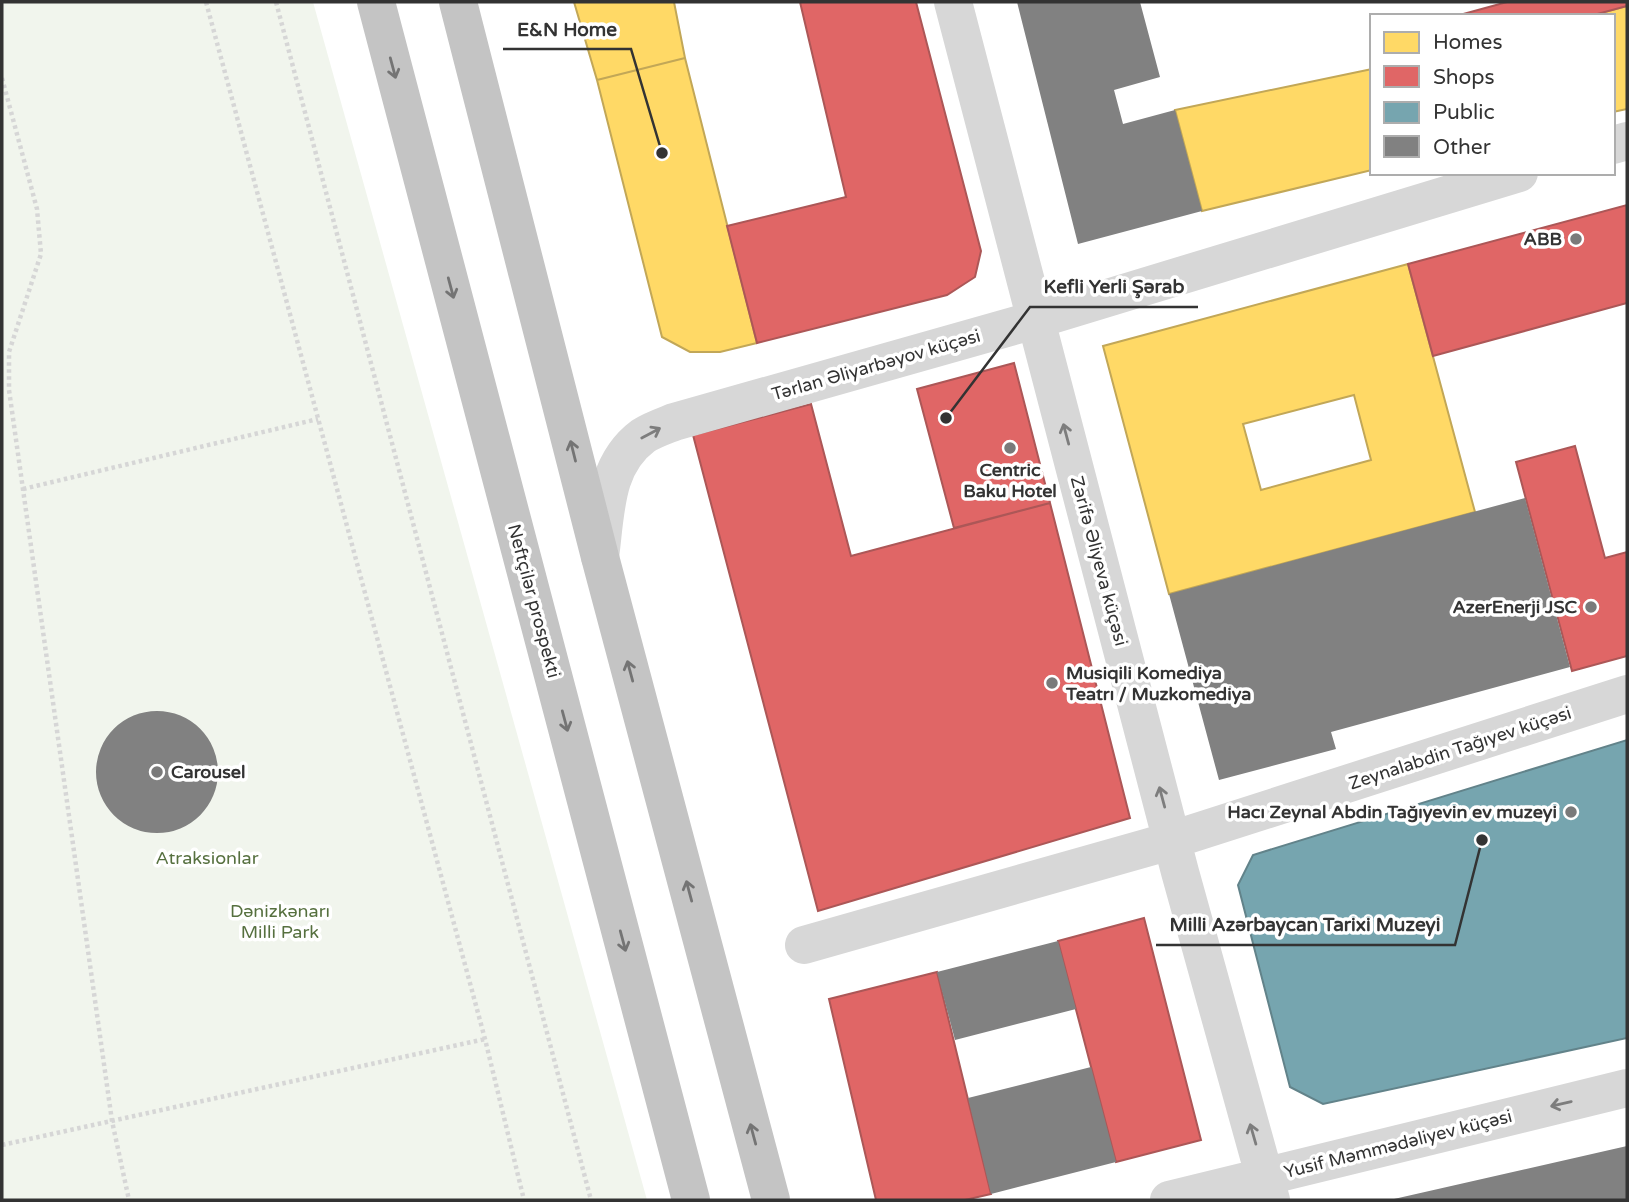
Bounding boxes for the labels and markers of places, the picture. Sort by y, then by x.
callout: E&N Home [503,9,631,49]
place label: ABB [1524,228,1562,250]
marker: ABB [1568,231,1584,247]
callout: Kefli Yerli Şərab [1030,267,1198,307]
marker: Centric Baku Hotel [1002,440,1018,456]
place label: Centric Baku Hotel [963,459,1057,502]
place label: AzerEnerji JSC [1452,596,1577,618]
marker: AzerEnerji JSC [1583,599,1599,615]
place label: Musiqili Komediya Teatrı / Muzkomediya [1065,662,1251,705]
marker: Musiqili Komediya Teatrı / Muzkomediya [1044,675,1060,691]
place label: Carousel [171,761,245,783]
marker: Carousel [149,764,165,780]
place label: Hacı Zeynal Abdin Tağıyevin ev muzeyi [1227,801,1557,823]
marker: Hacı Zeynal Abdin Tağıyevin ev muzeyi [1563,804,1579,820]
callout: Milli Azərbaycan Tarixi Muzeyi [1156,905,1455,945]

